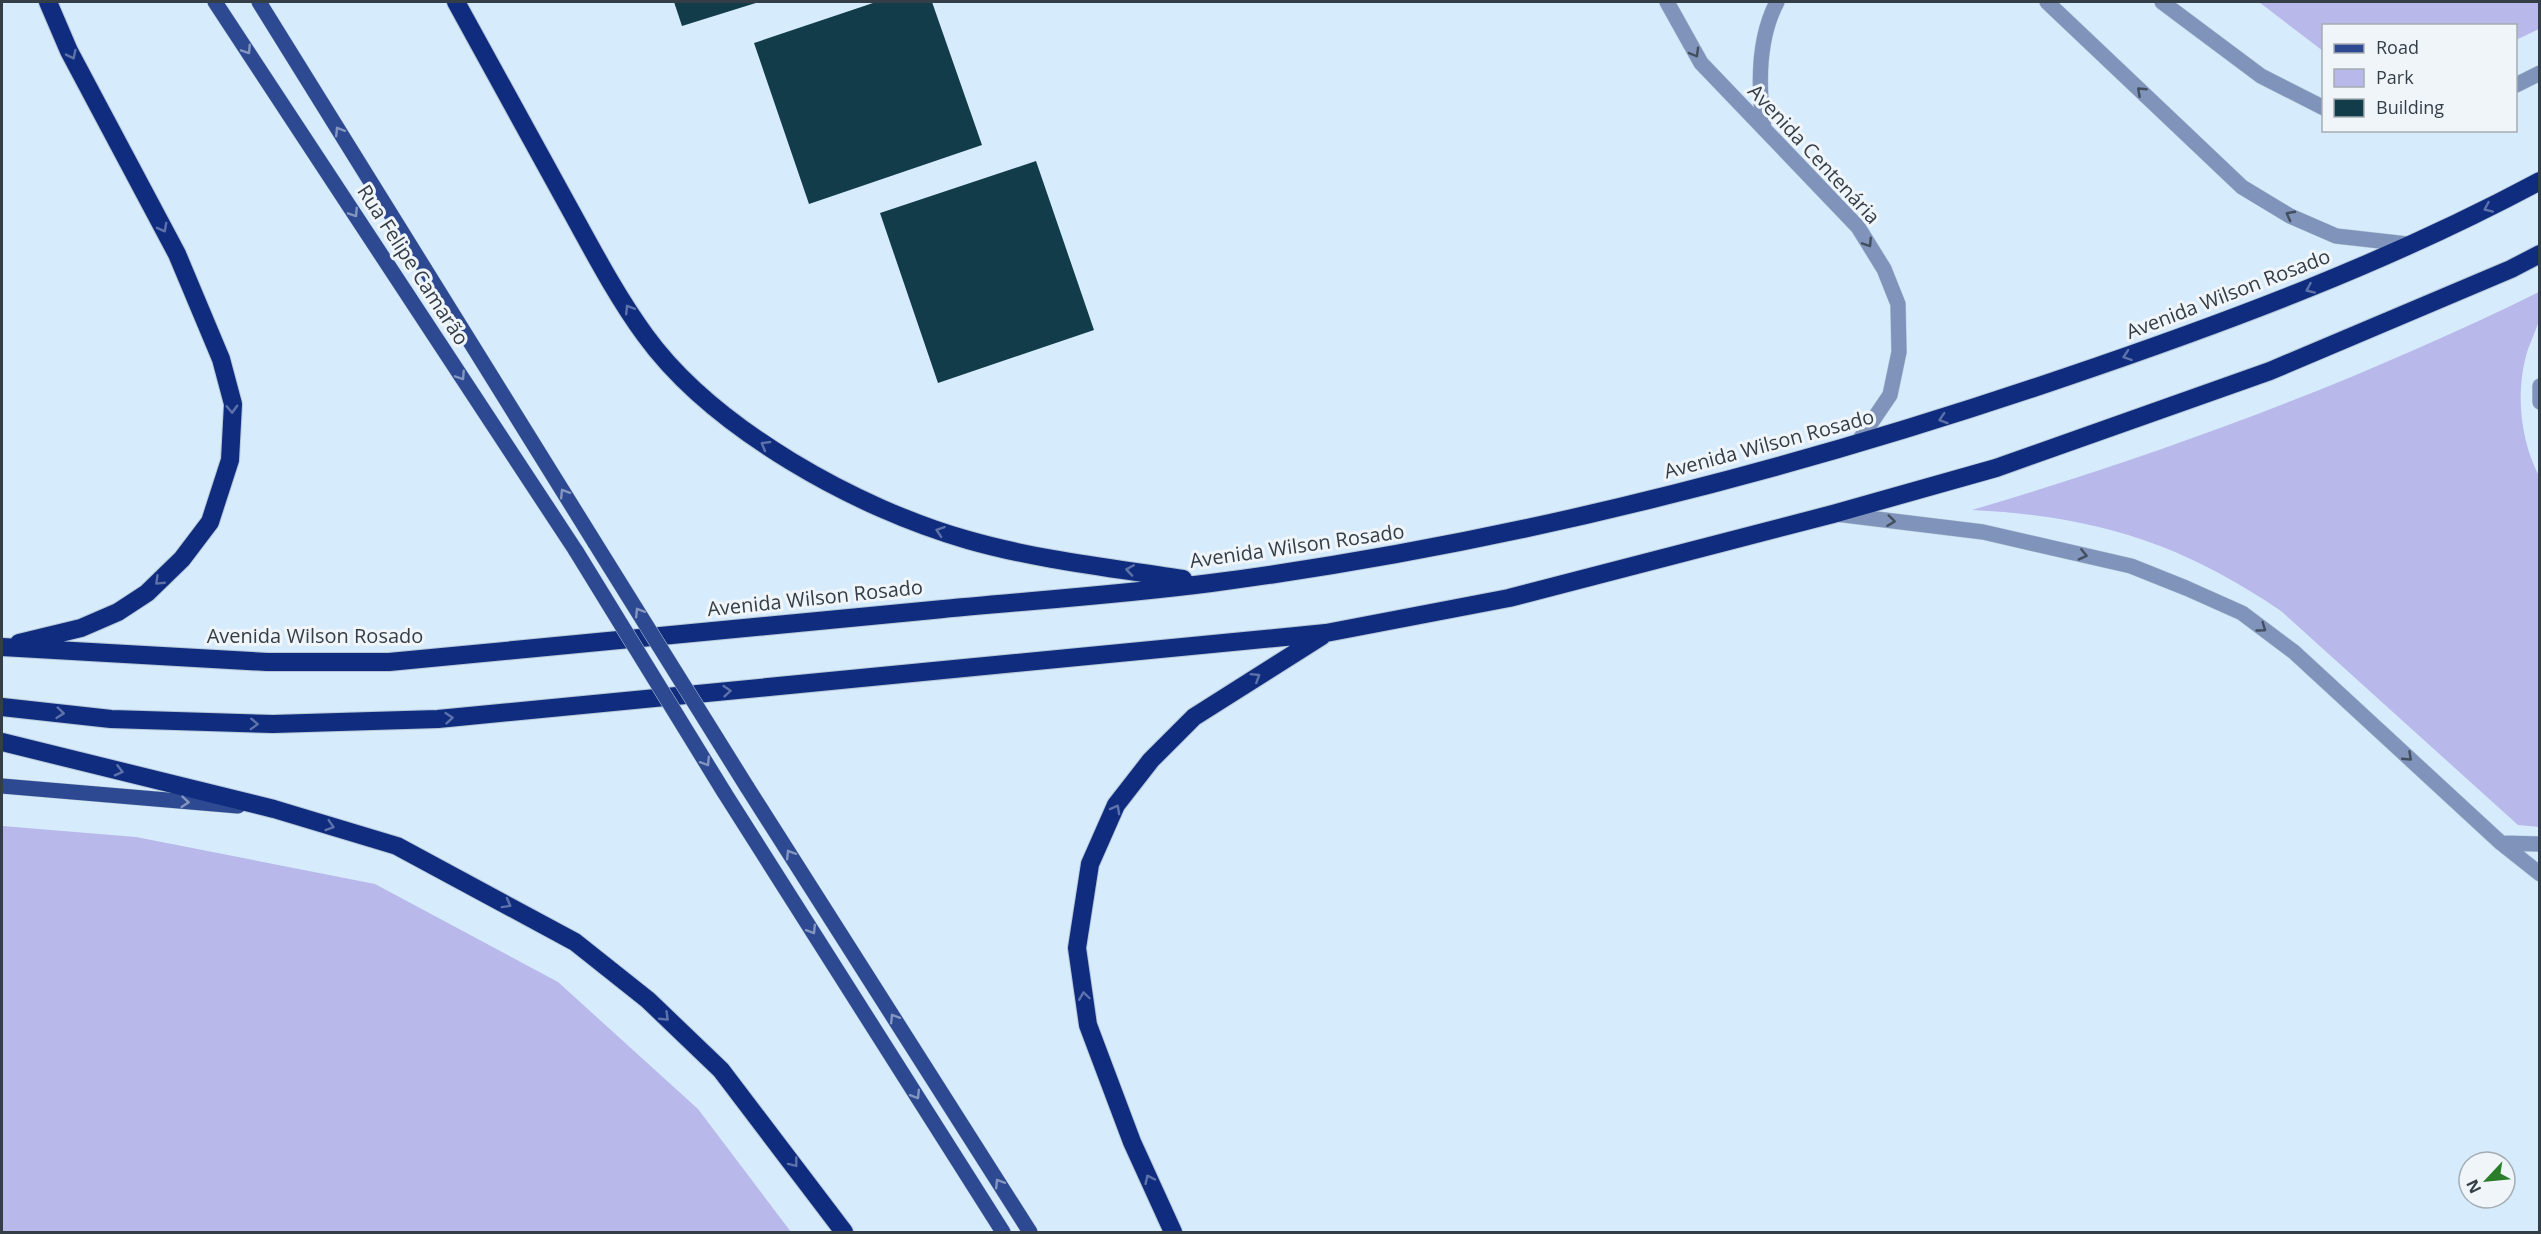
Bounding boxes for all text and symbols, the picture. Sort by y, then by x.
legend [2322,24,2517,132]
text: Road [2376,35,2419,59]
one-way arrow [239,44,250,55]
one-way arrow [1687,47,1699,57]
one-way arrow [64,49,76,60]
text: Park [2376,65,2414,89]
street label: Avenida Centenária [1742,78,1886,229]
one-way arrow [2138,87,2148,98]
text: Building [2376,95,2444,119]
one-way arrow [335,127,347,137]
street label: Rua Felipe Camarão [351,179,475,350]
one-way arrow [2483,200,2494,212]
one-way arrow [346,207,357,218]
one-way arrow [2286,211,2297,222]
one-way arrow [156,221,167,232]
one-way arrow [1860,237,1871,248]
street label: Avenida Wilson Rosado [2122,242,2334,345]
one-way arrow [2306,282,2317,294]
one-way arrow [624,305,636,315]
one-way arrow [2122,349,2133,362]
one-way arrow [454,370,465,381]
street label: Avenida Wilson Rosado [1661,402,1877,485]
one-way arrow [225,404,238,413]
one-way arrow [1938,412,1949,424]
one-way arrow [761,441,771,452]
one-way arrow [560,489,571,500]
one-way arrow [1886,514,1896,527]
street label: Avenida Wilson Rosado [1188,517,1406,574]
one-way arrow [935,525,946,538]
one-way arrow [2077,548,2087,561]
one-way arrow [1126,565,1135,577]
street label: Avenida Wilson Rosado [706,573,924,622]
one-way arrow [156,574,167,585]
one-way arrow [635,608,646,619]
one-way arrow [2255,621,2266,632]
street label: Avenida Wilson Rosado [207,622,423,649]
one-way arrow [1250,674,1261,685]
one-way arrow [722,685,731,698]
one-way arrow [55,706,64,719]
one-way arrow [445,712,454,725]
one-way arrow [250,717,259,730]
one-way arrow [2401,750,2412,761]
one-way arrow [698,756,710,766]
one-way arrow [114,763,124,776]
one-way arrow [181,795,190,808]
one-way arrow [1109,804,1120,815]
one-way arrow [324,819,335,831]
one-way arrow [785,850,797,860]
one-way arrow [501,897,511,908]
one-way arrow [804,924,815,935]
one-way arrow [1078,992,1090,1001]
one-way arrow [658,1009,669,1020]
one-way arrow [891,1014,902,1025]
one-way arrow [909,1088,920,1099]
north arrow [2457,1150,2517,1210]
one-way arrow [786,1156,797,1167]
one-way arrow [1144,1175,1156,1186]
text: N [2461,1176,2486,1197]
one-way arrow [994,1179,1006,1189]

